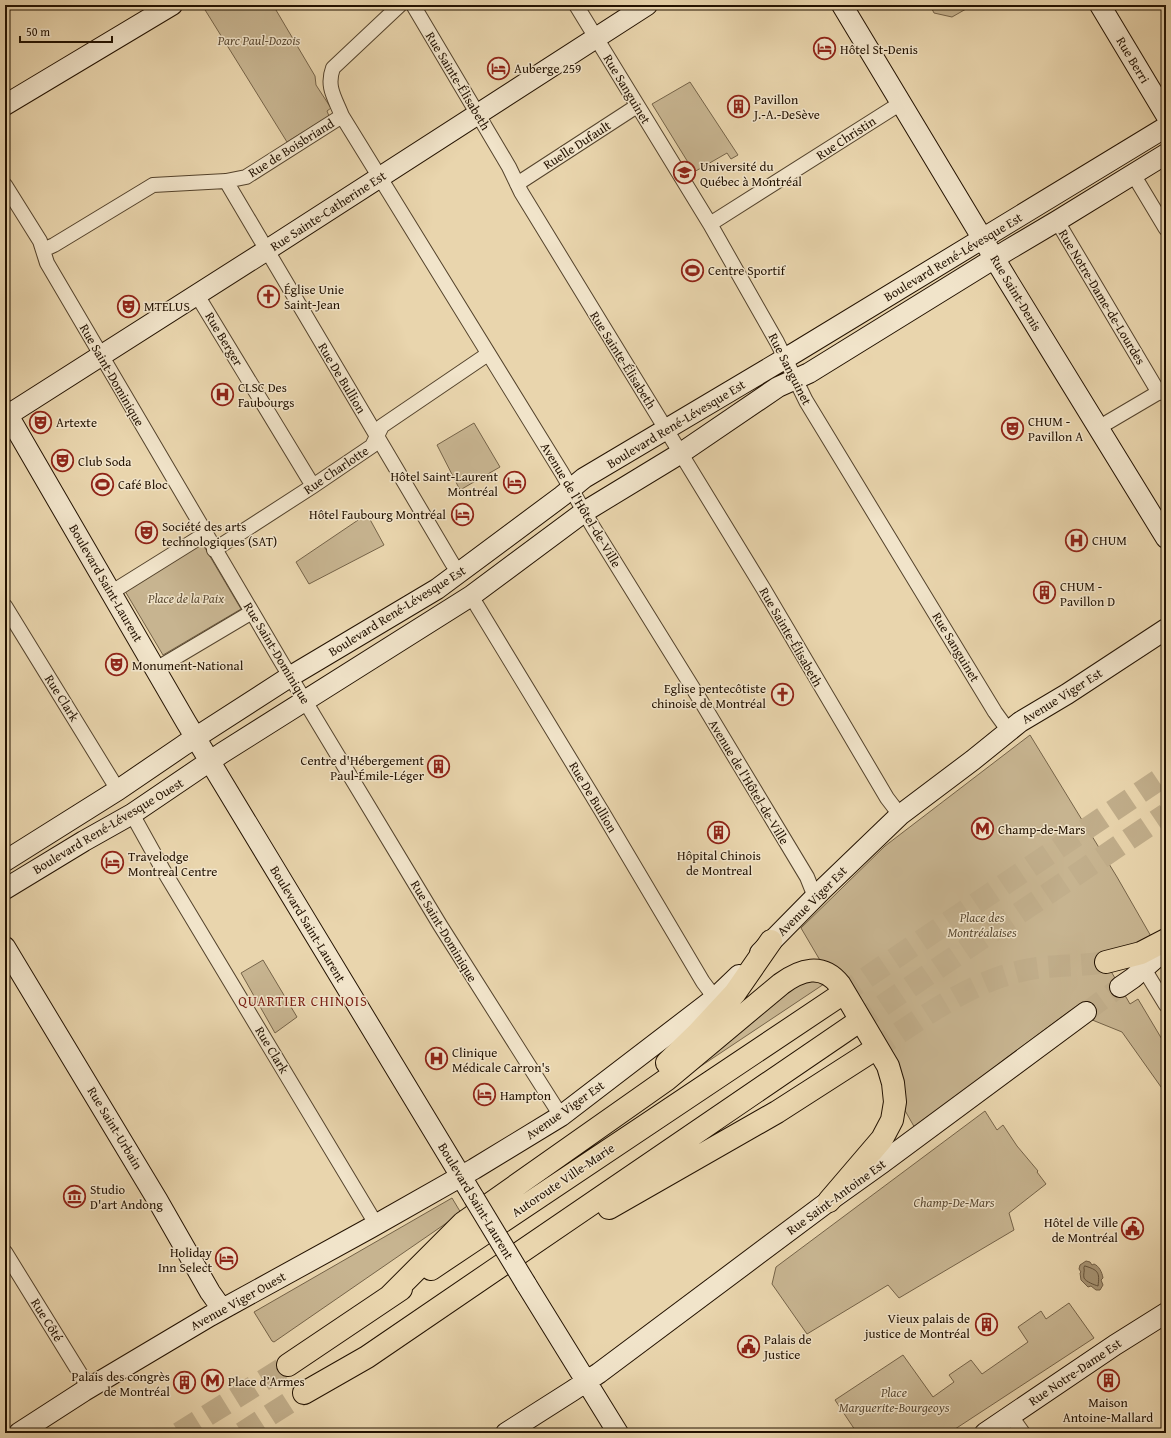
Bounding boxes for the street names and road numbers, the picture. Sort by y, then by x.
street label: Rue Sainte-Élisabeth [421,28,495,134]
street label: Rue Berri [1112,33,1155,87]
street label: Rue Sanguinet [599,50,656,128]
street label: Rue Christin [812,111,880,164]
street label: Rue de Boisbriand [244,114,338,182]
street label: Ruelle Dufault [539,116,615,174]
street label: Rue Sainte-Catherine Est [266,166,390,256]
street label: Boulevard René-Lévesque Est [880,208,1026,306]
street label: Rue Notre-Dame-de-Lourdes [1054,226,1150,368]
street label: Rue Saint-Denis [986,251,1046,335]
street label: Rue Sainte-Élisabeth [585,307,661,413]
street label: Rue Berger [200,308,248,370]
street label: Rue Saint-Dominique [75,320,149,430]
street label: Rue Sanguinet [764,330,816,409]
street label: Rue De Bullion [313,339,371,418]
street label: Boulevard René-Lévesque Est [603,375,749,473]
street label: Avenue de l'Hôtel-de-Ville [536,439,626,571]
street label: Rue Charlotte [300,441,372,499]
street label: Boulevard Saint-Laurent [64,521,148,646]
street label: Boulevard René-Lévesque Est [325,561,470,661]
street label: Rue Sainte-Élisabeth [755,584,828,691]
street label: Rue Saint-Dominique [239,599,315,707]
street label: Rue Sanguinet [928,608,985,686]
street label: Avenue Viger Est [1018,663,1106,728]
street label: Rue Clark [40,671,84,726]
street label: Avenue de l'Hôtel-de-Ville [704,716,794,848]
street label: Rue De Bullion [564,758,622,837]
street label: Boulevard René-Lévesque Ouest [29,773,187,879]
street label: Avenue Viger Est [773,861,852,940]
street label: Boulevard Saint-Laurent [266,862,351,986]
street label: Rue Saint-Dominique [406,877,482,985]
street label: Rue Clark [250,1023,294,1078]
street label: Avenue Viger Est [522,1076,608,1144]
street label: Rue Saint-Urbain [83,1083,148,1174]
street label: Autoroute Ville-Marie [508,1138,618,1222]
street label: Boulevard Saint-Laurent [434,1139,519,1263]
street label: Rue Saint-Antoine Est [782,1154,890,1240]
street label: Avenue Viger Ouest [187,1267,290,1335]
street label: Rue Côté [26,1295,68,1345]
street label: Rue Notre-Dame Est [1025,1333,1126,1410]

